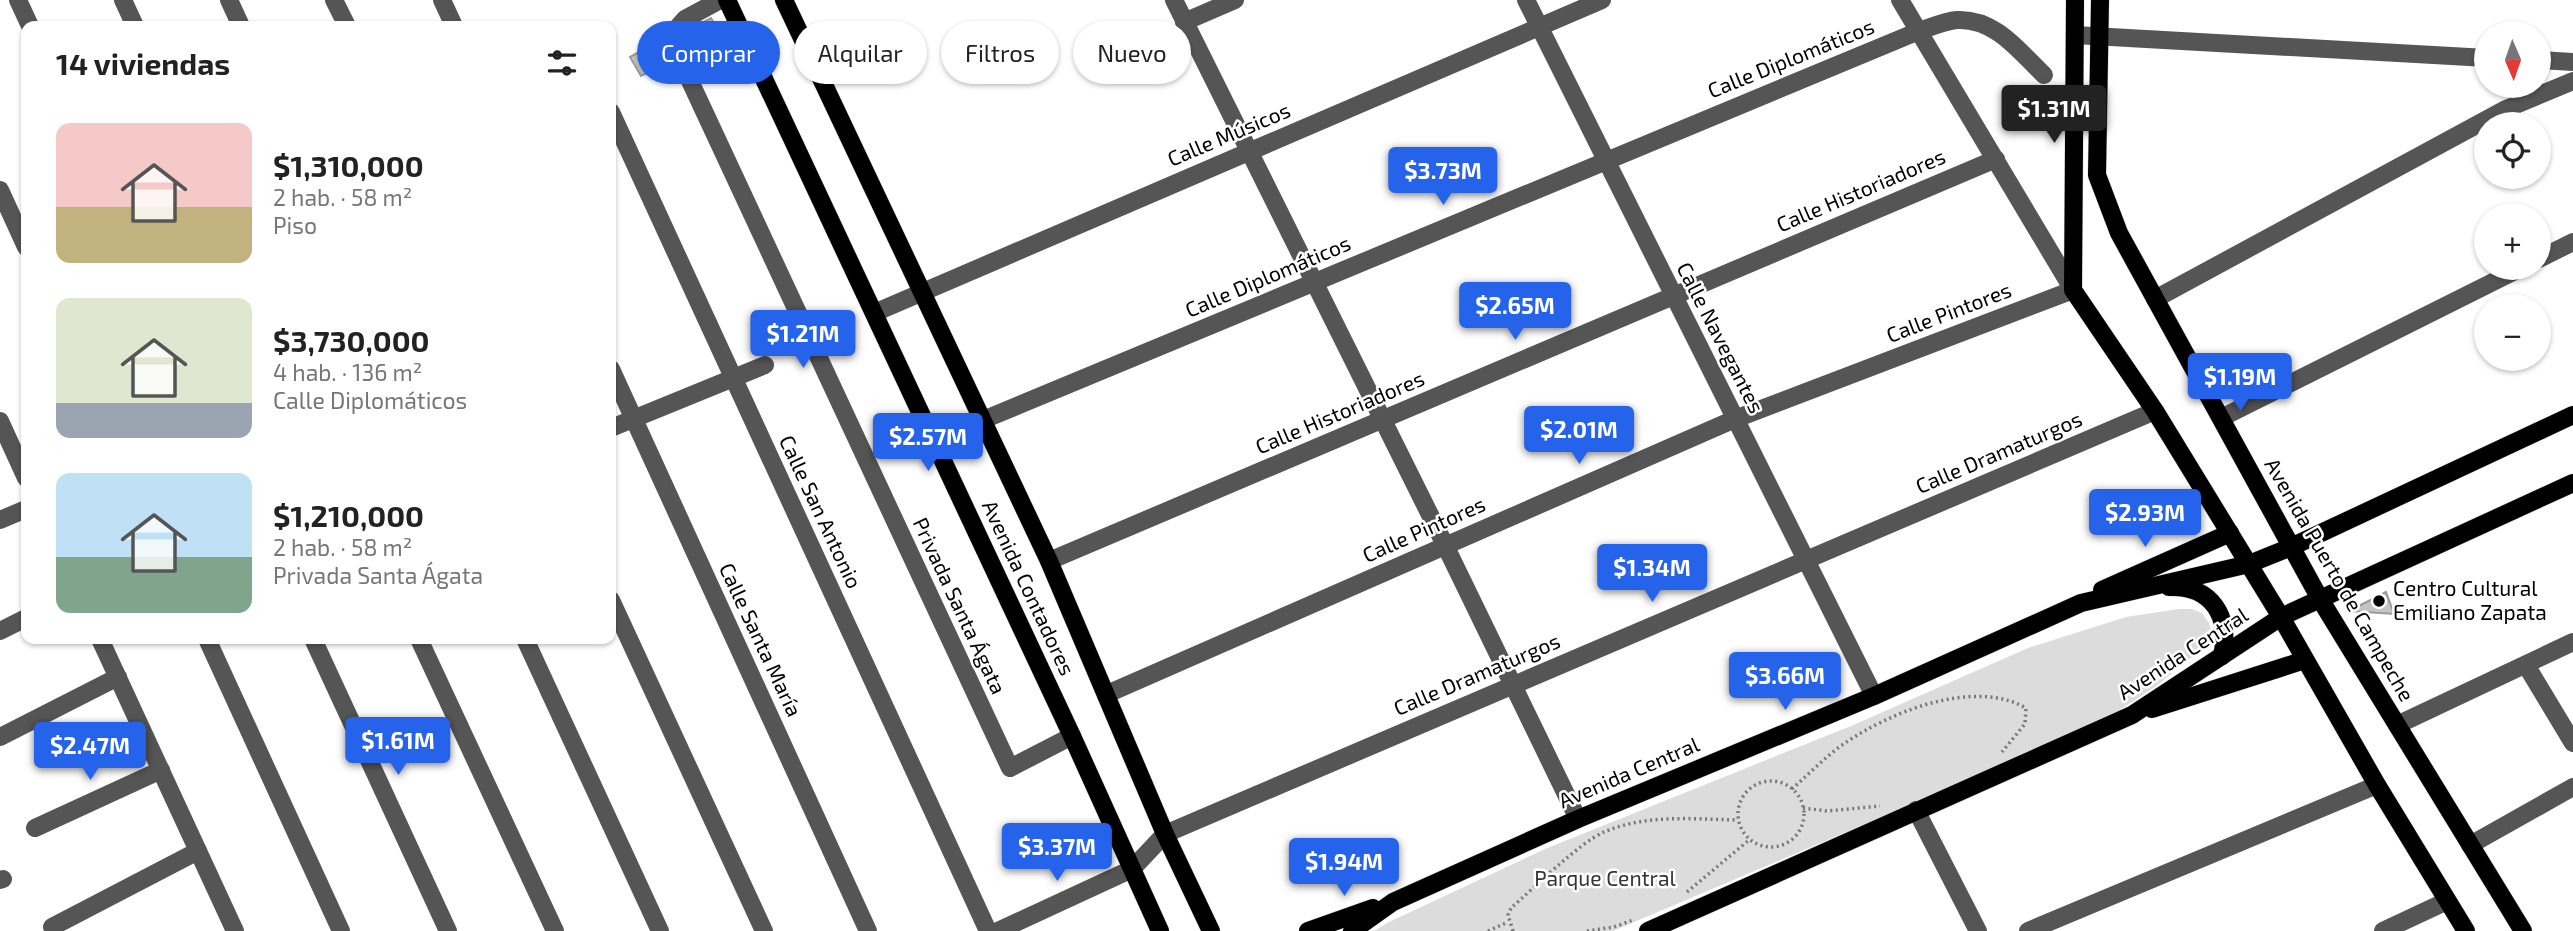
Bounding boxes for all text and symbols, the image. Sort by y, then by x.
street label: Calle Diplomáticos [1704,13,1877,102]
chip: Comprar [637,21,780,84]
chip: Alquilar [794,21,927,84]
chip: Filtros [941,21,1059,84]
chip: Nuevo [1073,21,1191,84]
north arrow [2474,21,2552,98]
map controls [2474,21,2551,371]
icon: filters [543,44,581,82]
text: 14 viviendas [56,45,230,81]
pin: $1.31M [1997,86,2111,145]
text: $1.31M [2018,94,2090,122]
street label: Calle Músicos [1163,97,1294,171]
button: locate [2474,112,2551,189]
street label: Calle Historiadores [1772,143,1949,236]
text: $1,310,000 [273,147,424,183]
pin: $3.73M [1386,148,1500,207]
icon: home [112,151,196,235]
text: $3.73M [1404,156,1482,184]
text: 2 hab. · 58 m² [273,183,412,211]
button: + [2474,203,2551,280]
text: Piso [273,211,317,239]
street label: Calle Diplomáticos [1181,229,1354,322]
street label: Calle Navegantes [1673,258,1770,417]
street label: Calle Pintores [1882,276,2014,347]
pin: $2.65M [1458,282,1572,342]
text: $2.65M [1475,291,1555,319]
button: − [2474,294,2551,371]
pin: $1.21M [746,310,860,370]
text: $1.21M [766,319,840,347]
text: $3,730,000 [273,322,430,358]
icon: home [112,326,196,410]
pin: $1.19M [2183,354,2297,413]
text: 4 hab. · 136 m² [273,358,422,386]
text: $1.19M [2204,362,2276,390]
street label: Calle Historiadores [1251,365,1428,458]
text: Calle Diplomáticos [273,386,467,414]
street label: Calle Dramaturgos [1911,405,2085,498]
pin: $2.01M [1522,406,1636,466]
pin: $2.57M [871,414,985,473]
text: $2.01M [1540,415,1618,443]
text: $2.57M [889,422,967,450]
street label: Calle San Antonio [775,431,868,592]
street label: Avenida Puerto de Campeche [2260,453,2420,705]
street label: Calle Pintores [1358,490,1489,567]
pin: $2.93M [2088,490,2202,549]
street label: Avenida Contadores [978,496,1081,679]
text: $1,210,000 [273,497,424,533]
text: $2.93M [2105,498,2185,526]
icon: home [112,501,196,585]
street label: Privada Santa Ágata [909,513,1012,698]
text: 2 hab. · 58 m² [273,533,412,561]
pin: $1.34M [1595,544,1709,604]
text: $1.34M [1613,553,1691,581]
street label: Calle Santa María [715,559,808,720]
text: Privada Santa Ágata [273,561,483,589]
place label: Centro Cultural Emiliano Zapata [2393,575,2547,624]
marker: Centro Cultural Emiliano Zapata [2371,593,2387,609]
street label: Avenida Central [2112,601,2253,704]
street label: Calle Dramaturgos [1389,627,1563,720]
pin: $3.66M [1728,652,1842,712]
text: $3.66M [1745,661,1825,689]
pin: $1.61M [341,718,455,777]
pin: $2.47M [33,722,147,782]
text: $1.61M [361,726,435,754]
street label: Avenida Central [1554,730,1703,812]
text: $2.47M [50,731,130,759]
pin: $3.37M [1000,824,1114,883]
text: $3.37M [1018,832,1096,860]
pin: $1.94M [1287,838,1401,898]
text: $1.94M [1305,847,1383,875]
park label: Parque Central [1534,865,1677,890]

